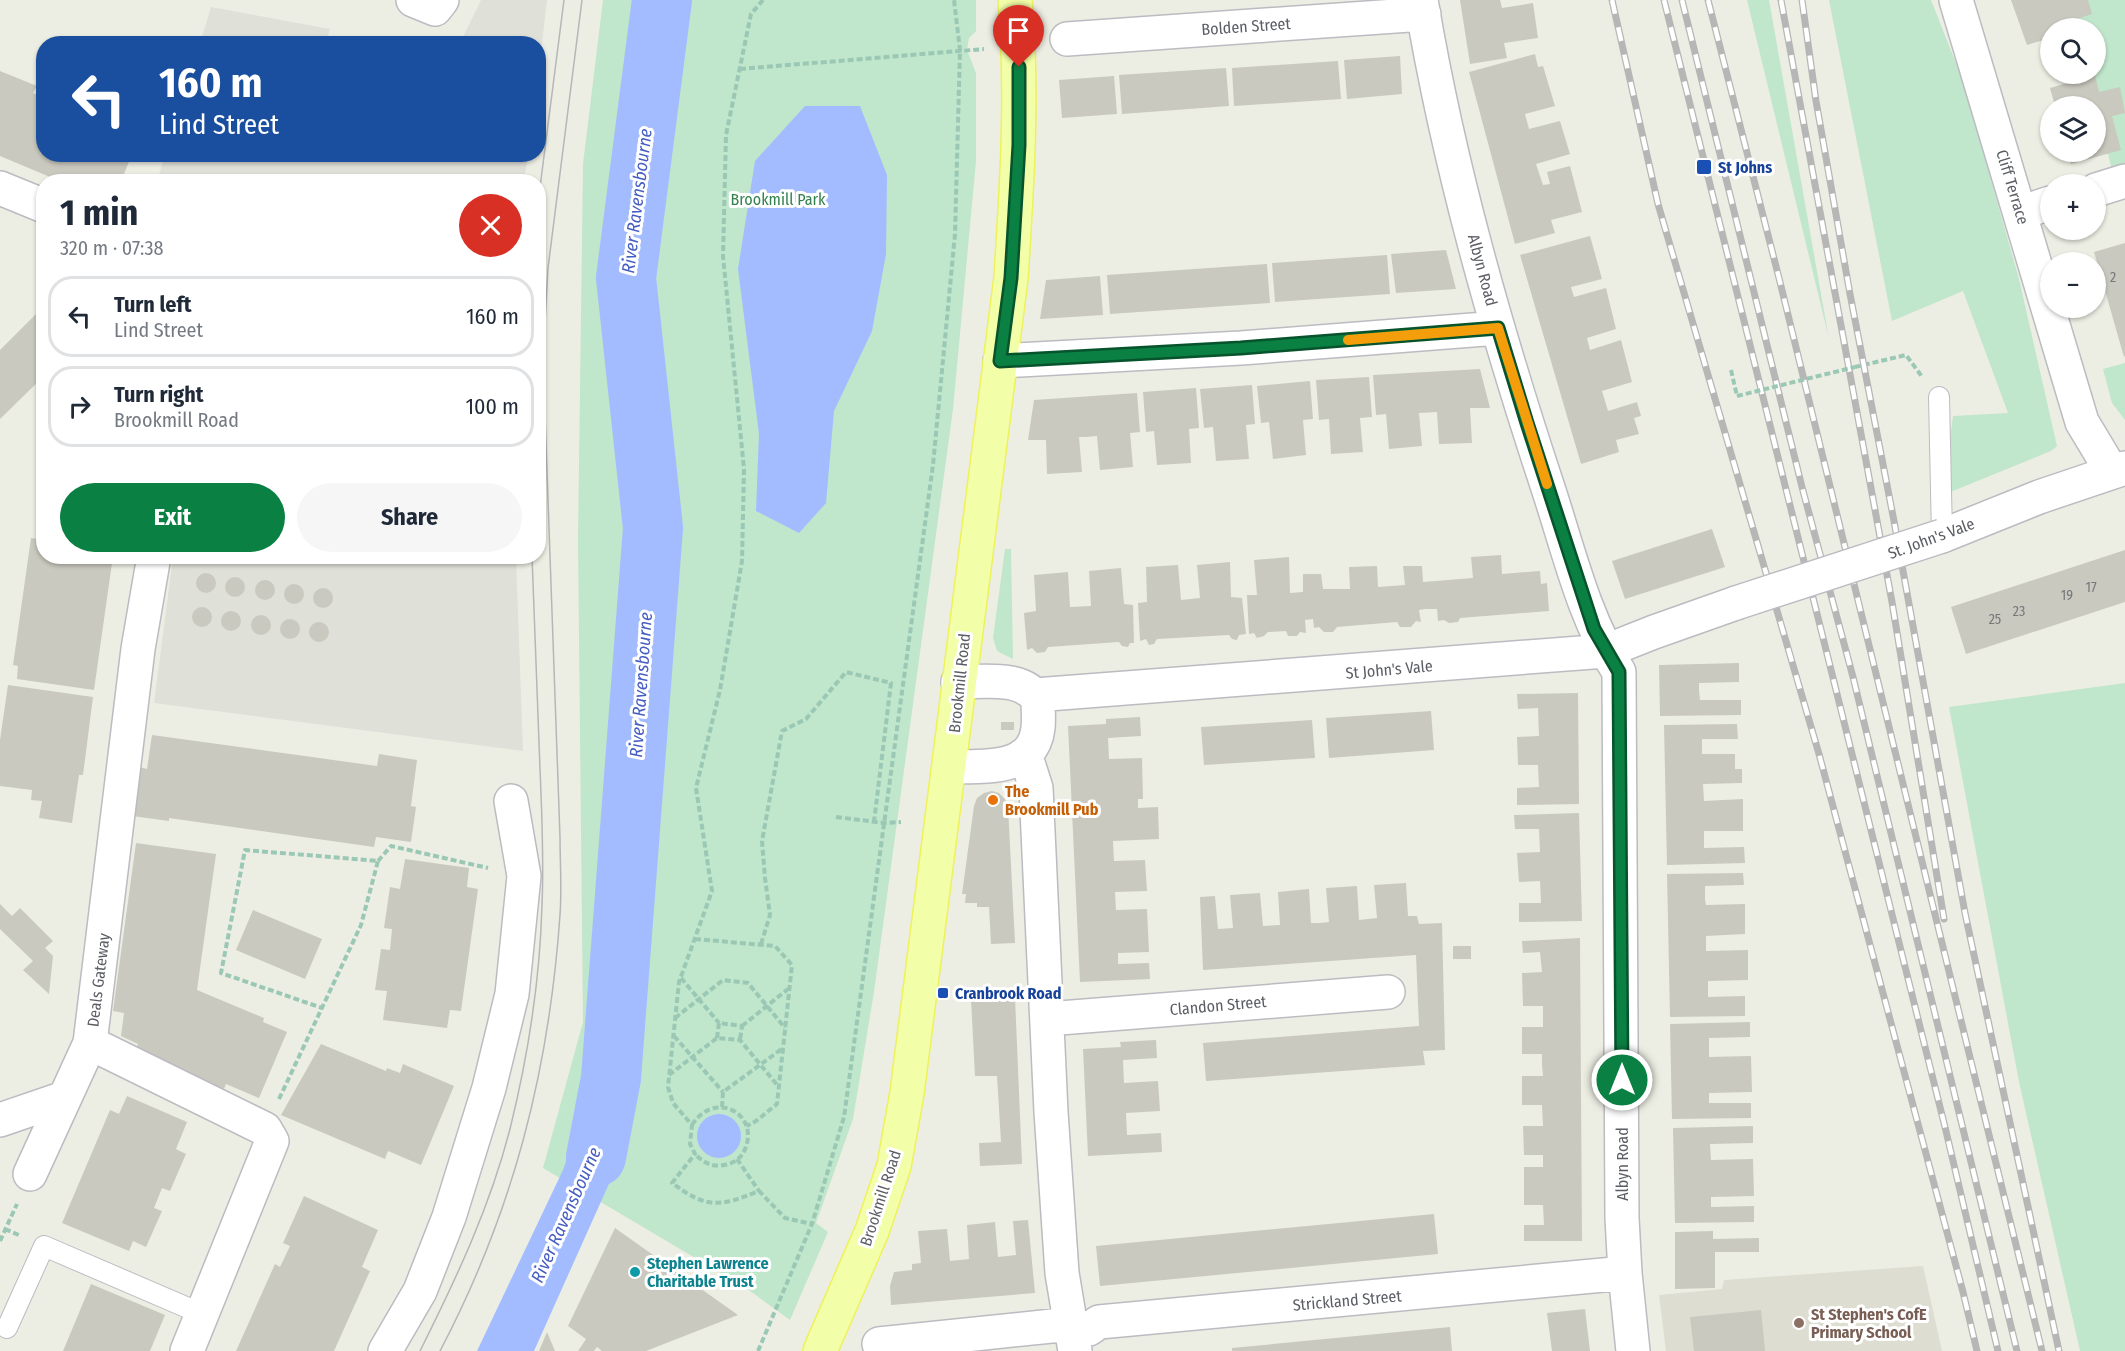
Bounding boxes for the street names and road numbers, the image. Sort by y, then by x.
street label: Bolden Street [1201,14,1292,39]
street label: Cliff Terrace [1992,147,2033,227]
street label: Albyn Road [1464,232,1501,308]
street label: St. John's Vale [1885,514,1977,563]
street label: Brookmill Road [945,632,974,734]
street label: St John's Vale [1345,656,1433,683]
street label: Deals Gateway [83,931,114,1028]
street label: Clandon Street [1169,992,1268,1019]
street label: Albyn Road [1613,1127,1632,1201]
street label: Brookmill Road [856,1148,905,1249]
street label: Strickland Street [1292,1286,1403,1315]

